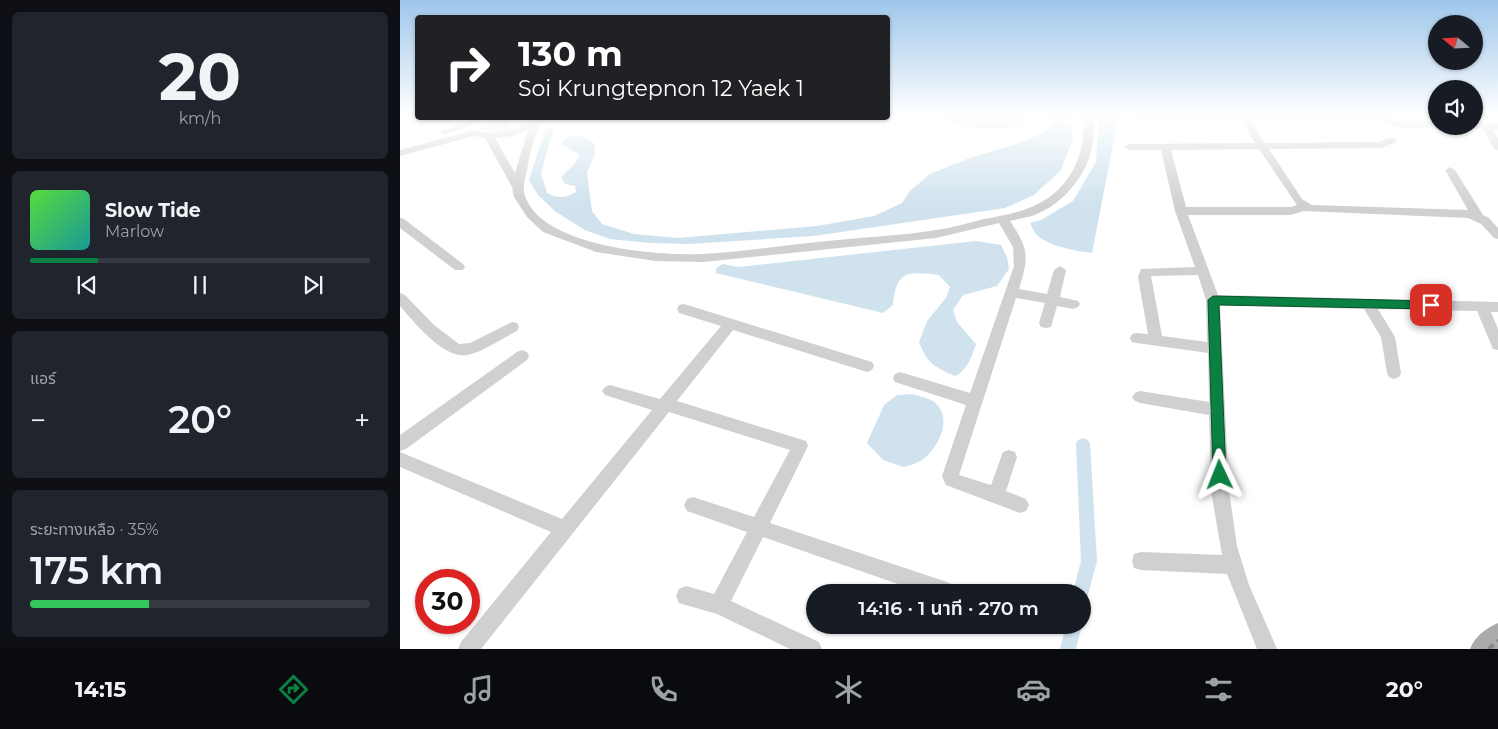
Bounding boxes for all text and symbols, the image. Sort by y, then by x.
north arrow [1428,15,1482,70]
map controls [1428,15,1483,135]
text: 130 m [518,32,623,75]
icon: right [435,35,500,100]
text: 20 [159,37,241,116]
text: Soi Krungtepnon 12 Yaek 1 [518,75,804,102]
button: sound [1428,80,1483,135]
text: km/h [179,109,221,128]
text: Slow Tide [105,199,201,222]
text: Marlow [105,222,164,241]
icon: previous [73,271,101,299]
icon: pause [186,271,214,299]
icon: next [299,271,327,299]
pin [1410,284,1452,326]
icon: arrive [1417,291,1445,319]
text: แอร์ [30,369,56,388]
text: 20° [168,396,232,443]
text: − [30,403,46,437]
text: + [354,403,370,437]
position arrow [1193,448,1245,500]
text: ระยะทางเหลือ · 35% [30,520,159,539]
text: 175 km [30,547,164,594]
speed limit sign: 30 [415,569,480,634]
text: 14:16 · 1 นาที · 270 m [858,597,1039,620]
icon: directions [276,672,311,707]
icon: music [461,672,496,707]
icon: phone [646,672,681,707]
icon: climate [831,672,866,707]
icon: car [1016,672,1051,707]
icon: filters [1201,672,1236,707]
text: 14:15 [75,676,126,703]
text: 20° [1386,676,1423,703]

